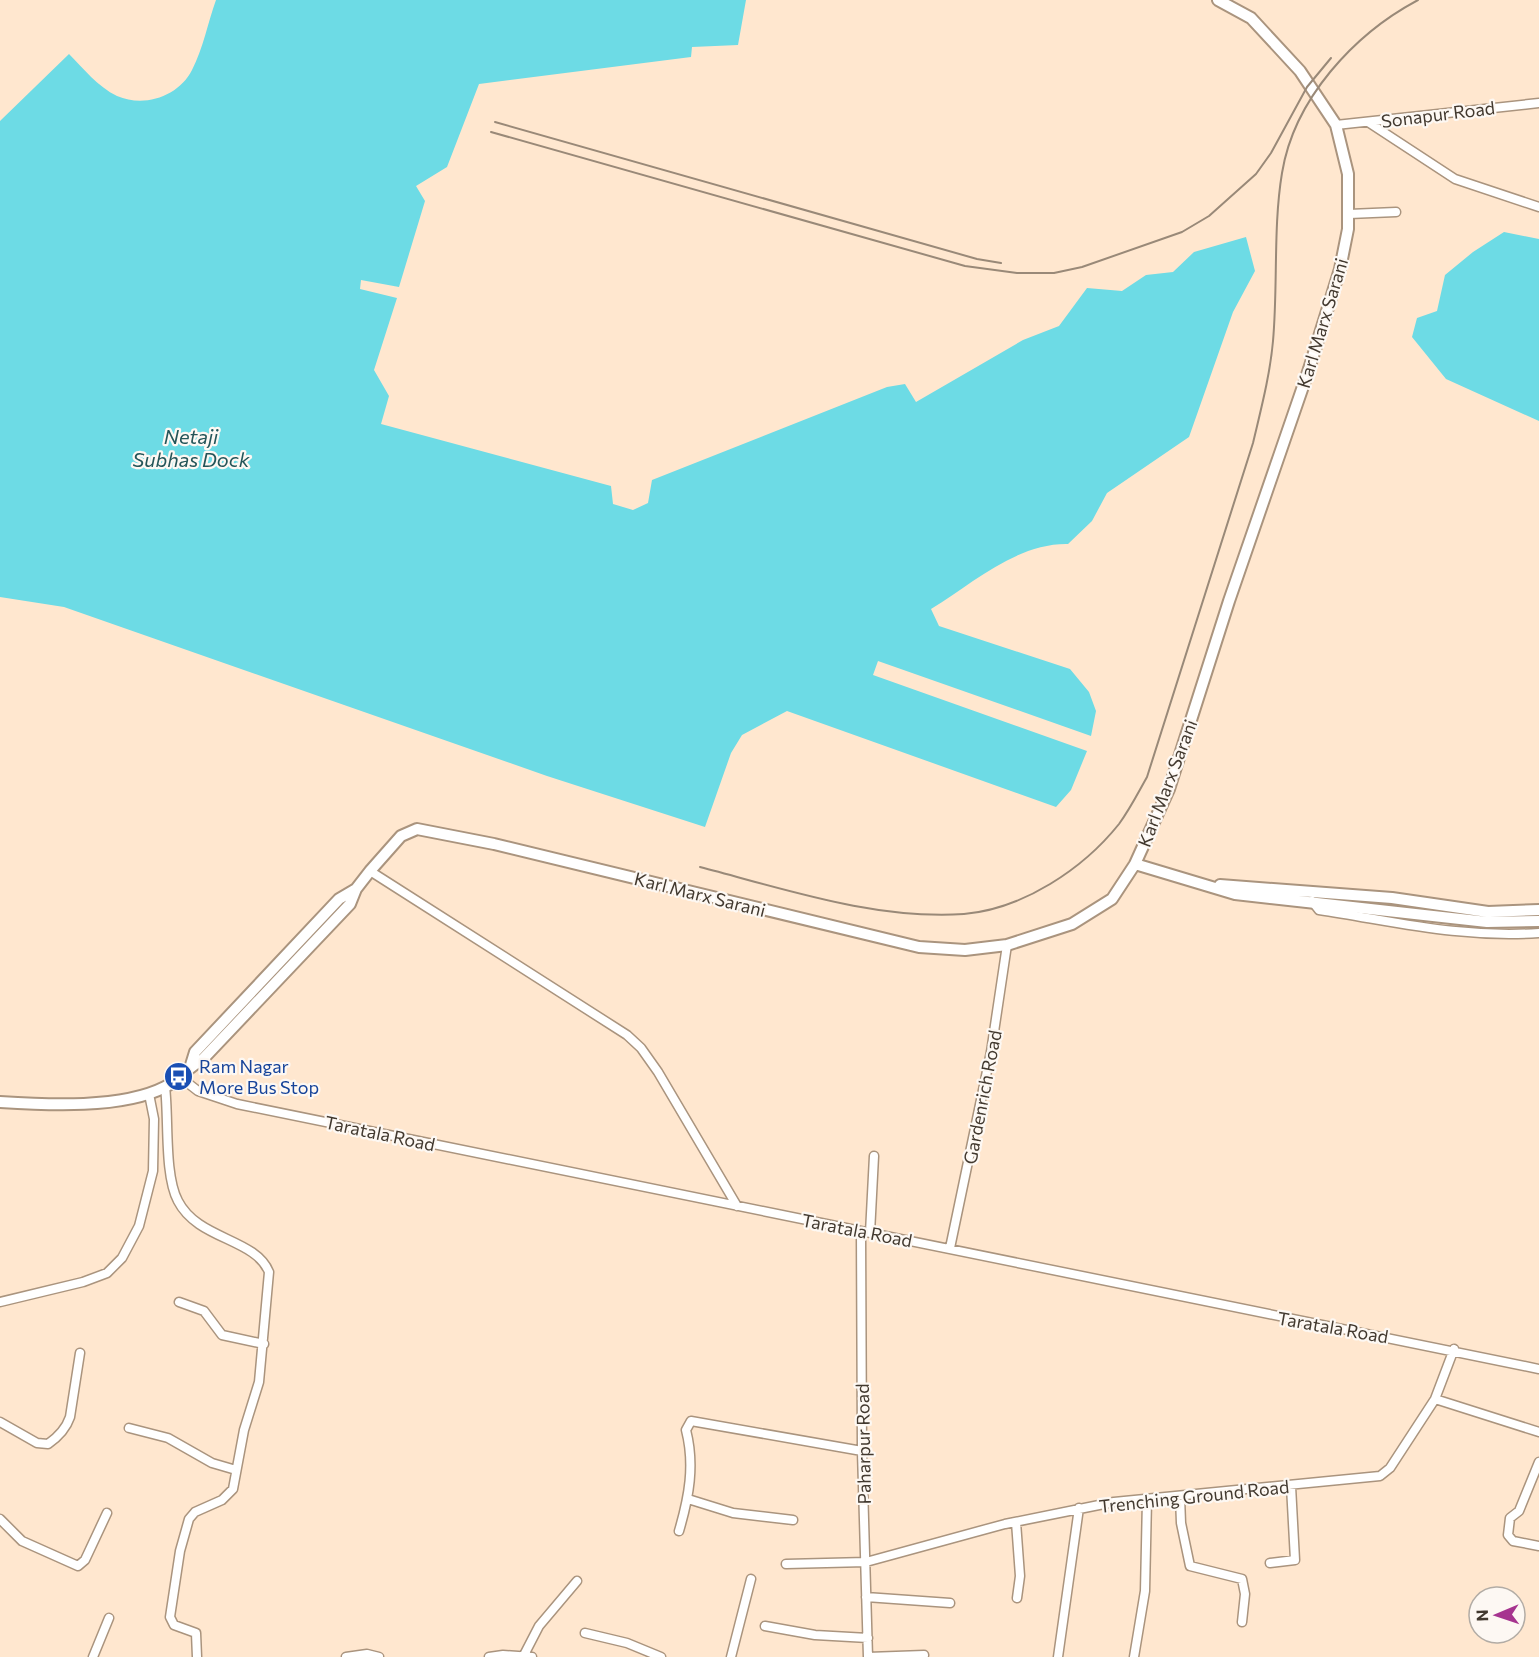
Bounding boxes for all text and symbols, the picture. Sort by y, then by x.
street label: Sonapur Road [1380,96,1496,132]
street label: Karl Marx Sarani [1292,255,1352,391]
water label: Netaji Subhas Dock [133,424,251,471]
street label: Karl Marx Sarani [1133,716,1201,850]
street label: Karl Marx Sarani [632,867,768,921]
street label: Gardenrich Road [958,1028,1006,1166]
place label: Ram Nagar More Bus Stop [199,1055,319,1098]
bus stop icon: Ram Nagar More Bus Stop [162,1060,194,1092]
street label: Taratala Road [323,1111,437,1155]
street label: Taratala Road [800,1209,914,1251]
street label: Taratala Road [1276,1306,1390,1348]
street label: Paharpur Road [851,1383,875,1505]
street label: Trenching Ground Road [1098,1475,1290,1517]
north arrow [1467,1585,1527,1645]
text: N [1472,1609,1491,1622]

